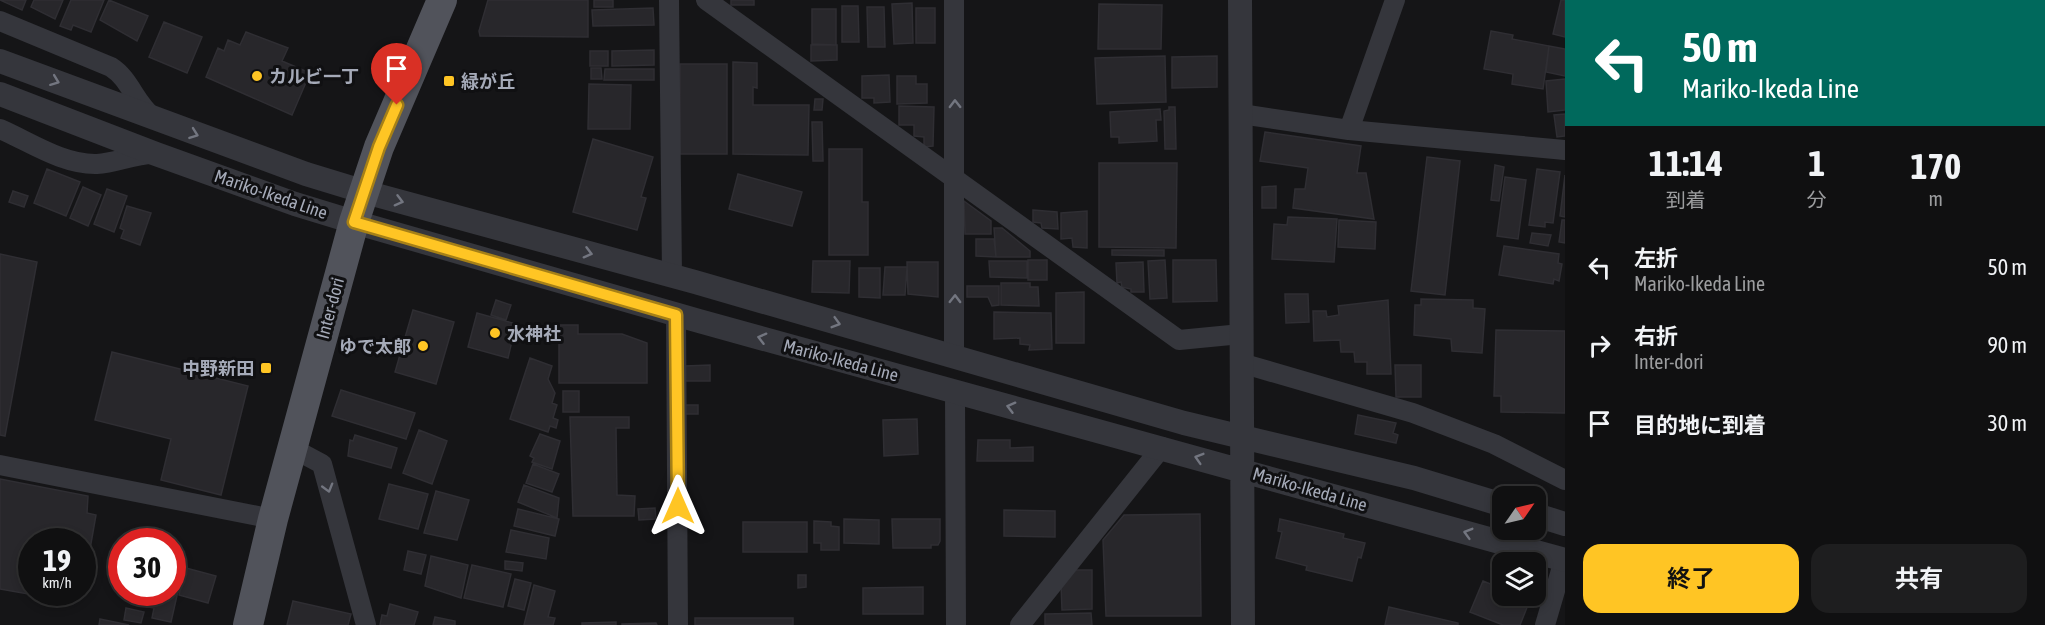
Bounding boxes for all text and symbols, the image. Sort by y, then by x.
text: 50 m [1682,23,1757,71]
icon: left [1583,24,1661,102]
pin [371,43,422,105]
icon: arrive [380,52,413,85]
place label: カルビ一丁 [269,66,359,87]
marker: カルビ一丁 [250,69,264,83]
place label: 緑が丘 [461,71,515,92]
text: Mariko-Ikeda Line [1682,73,1859,104]
one-way arrow [49,74,60,87]
marker: 緑が丘 [442,74,456,88]
one-way arrow [949,99,961,108]
one-way arrow [188,127,199,139]
text: 11:14 [1649,142,1723,184]
text: 1 [1808,142,1825,184]
text: 170 [1910,145,1961,187]
street label: Mariko-Ikeda Line [212,165,330,223]
text: m [1929,187,1943,210]
text: 到着 [1666,188,1706,211]
text: 分 [1807,188,1827,211]
one-way arrow [394,194,404,207]
one-way arrow [582,245,592,258]
text: 左折 [1634,245,1678,271]
icon: left [1583,251,1616,284]
text: 50 m [1987,254,2027,280]
text: Mariko-Ikeda Line [1634,272,1765,295]
street label: Inter-dori [312,275,348,341]
one-way arrow [948,294,961,303]
one-way arrow [830,316,841,328]
place label: 水神社 [507,323,561,344]
text: 右折 [1634,323,1678,349]
marker: 水神社 [488,326,502,340]
icon: right [1583,329,1616,362]
text: 90 m [1987,332,2027,358]
one-way arrow [758,333,768,346]
street label: Mariko-Ikeda Line [781,335,901,385]
place label: ゆで太郎 [339,336,411,357]
marker: ゆで太郎 [416,339,430,353]
text: Inter-dori [1634,350,1704,373]
place label: 中野新田 [182,358,254,379]
marker: 中野新田 [259,361,273,375]
one-way arrow [1006,401,1016,414]
icon: arrive [1583,407,1616,440]
text: 30 m [1987,410,2027,436]
text: 目的地に到着 [1634,412,1766,438]
one-way arrow [1194,453,1205,465]
street label: Mariko-Ikeda Line [1250,463,1370,515]
position arrow [646,474,710,538]
one-way arrow [321,483,334,493]
north arrow [1492,486,1546,540]
map controls [1492,486,1546,606]
speed limit sign: 30 [108,528,186,606]
one-way arrow [1463,528,1473,541]
text: 19 [43,543,71,577]
button: 終了 [1583,544,1799,613]
button: 共有 [1811,544,2027,613]
button: layers [1492,552,1546,606]
text: km/h [42,574,72,591]

